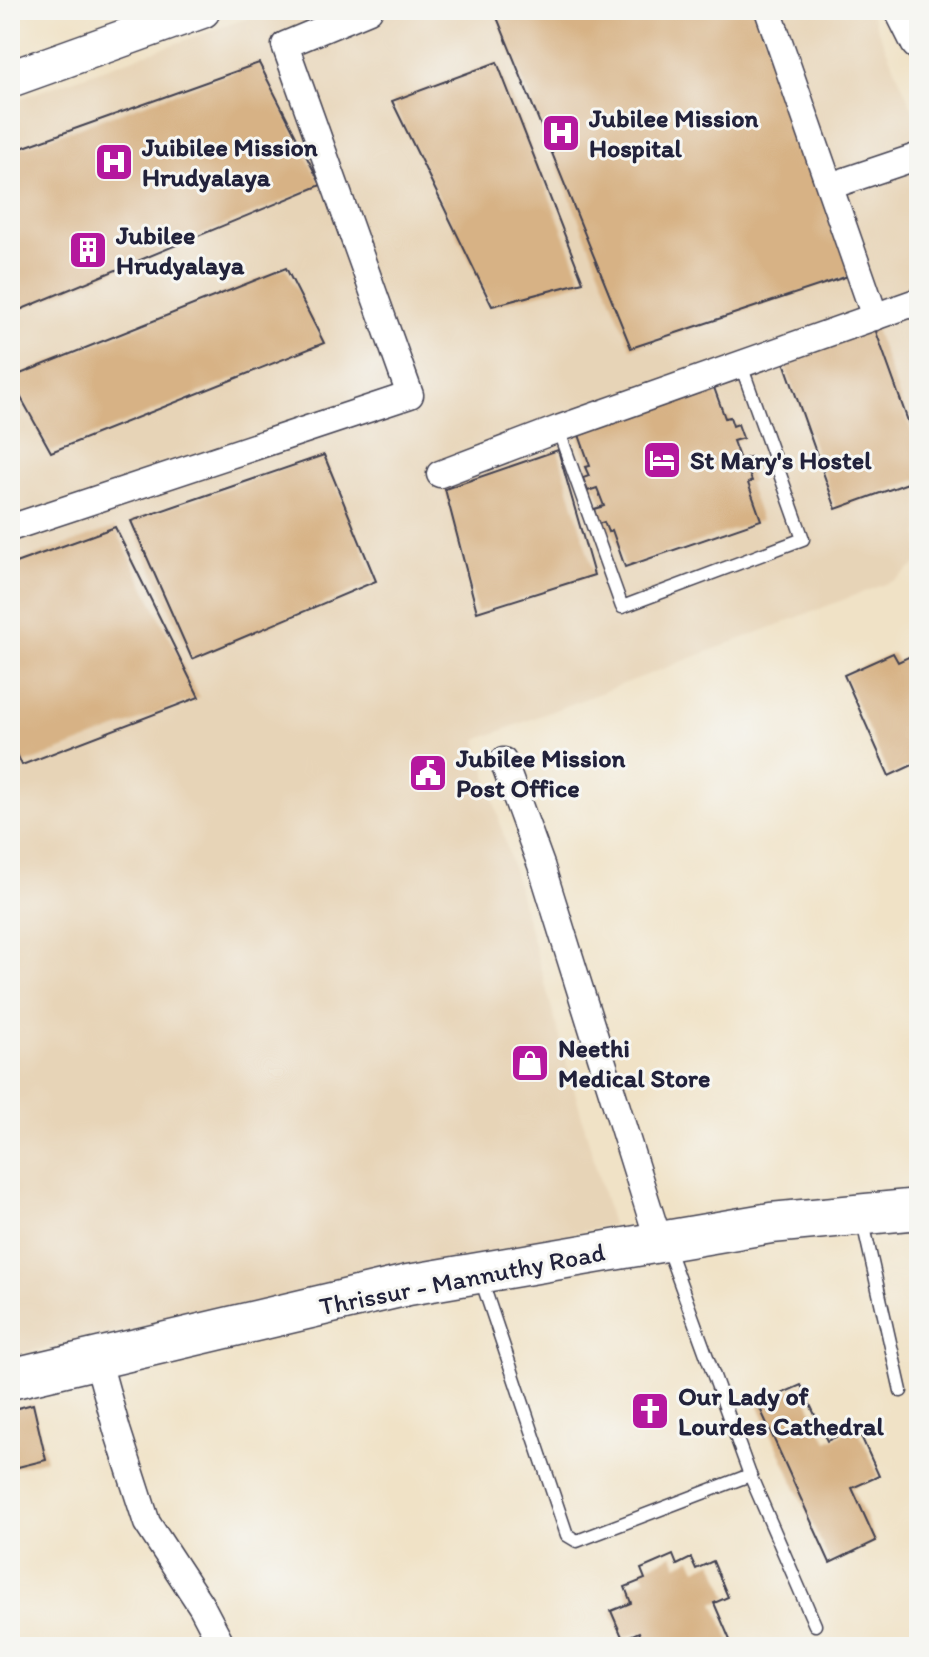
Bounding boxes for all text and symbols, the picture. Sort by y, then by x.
place label: Jubilee Mission Hospital [588,102,758,164]
hospital icon: Jubilee Mission Hospital [540,112,582,154]
place label: Juibilee Mission Hrudyalaya [141,131,318,193]
hospital icon: Juibilee Mission Hrudyalaya [93,141,135,183]
place label: Jubilee Hrudyalaya [115,219,245,281]
building icon: Jubilee Hrudyalaya [67,229,109,271]
hotel icon: St Mary's Hostel [641,439,683,481]
place label: St Mary's Hostel [690,444,872,476]
place label: Jubilee Mission Post Office [455,742,625,804]
public building icon: Jubilee Mission Post Office [407,752,449,794]
place label: Neethi Medical Store [558,1032,710,1094]
shop icon: Neethi Medical Store [509,1042,551,1084]
street label: Thrissur - Mannuthy Road [317,1236,608,1322]
place label: Our Lady of Lourdes Cathedral [678,1380,884,1442]
church icon: Our Lady of Lourdes Cathedral [629,1390,671,1432]

